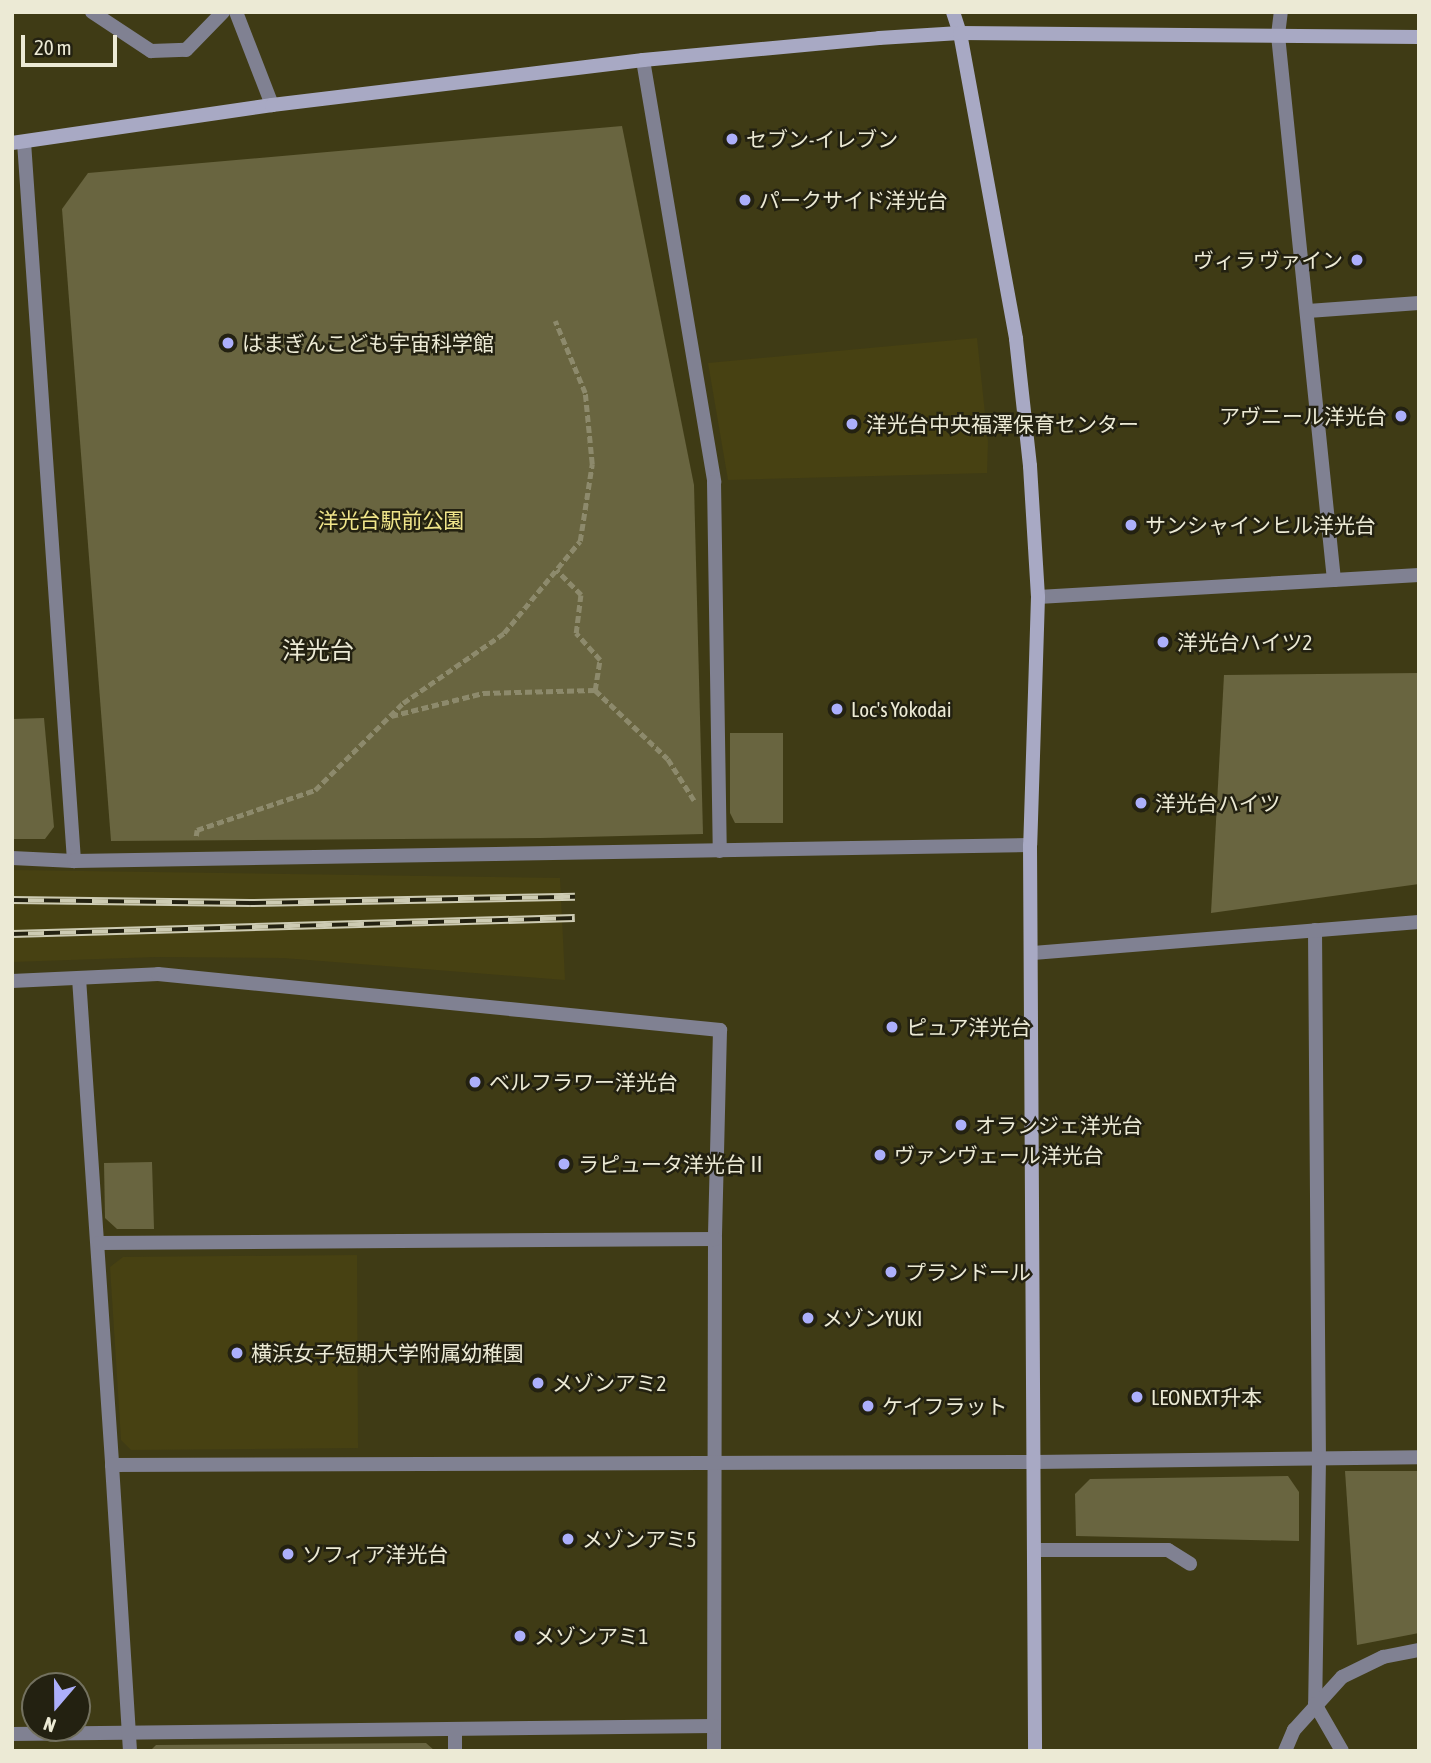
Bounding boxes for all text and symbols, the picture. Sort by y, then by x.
scale bar [24,21,121,65]
text: 20 m [34,35,72,59]
place label: セブン-イレブン [746,126,898,152]
marker: セブン-イレブン [724,131,740,147]
place label: パークサイド洋光台 [759,187,948,213]
marker: パークサイド洋光台 [737,192,753,208]
place label: ヴィラ ヴァイン [1193,247,1343,273]
marker: ヴィラ ヴァイン [1349,252,1365,268]
place label: はまぎんこども宇宙科学館 [242,330,494,356]
marker: はまぎんこども宇宙科学館 [220,335,236,351]
place label: アヴニール洋光台 [1219,403,1387,429]
marker: アヴニール洋光台 [1393,408,1409,424]
place label: 洋光台中央福澤保育センター [866,411,1139,437]
marker: 洋光台中央福澤保育センター [844,416,860,432]
park label: 洋光台駅前公園 [318,507,464,533]
place label: サンシャインヒル洋光台 [1145,512,1376,538]
marker: サンシャインヒル洋光台 [1123,517,1139,533]
place label: 洋光台ハイツ2 [1177,629,1313,655]
marker: 洋光台ハイツ2 [1155,634,1171,650]
district label: 洋光台 [282,637,354,665]
place label: Loc's Yokodai [851,696,952,722]
marker: Loc's Yokodai [829,701,845,717]
place label: 洋光台ハイツ [1155,790,1281,816]
marker: 洋光台ハイツ [1133,795,1149,811]
place label: ピュア洋光台 [906,1014,1032,1040]
marker: ピュア洋光台 [884,1019,900,1035]
place label: ベルフラワー洋光台 [489,1069,678,1095]
marker: ベルフラワー洋光台 [467,1074,483,1090]
place label: オランジェ洋光台 [975,1112,1143,1138]
marker: オランジェ洋光台 [953,1117,969,1133]
place label: ヴァンヴェール洋光台 [894,1142,1104,1168]
marker: ヴァンヴェール洋光台 [872,1147,888,1163]
place label: ラピュータ洋光台Ⅱ [578,1151,767,1177]
marker: ラピュータ洋光台Ⅱ [556,1156,572,1172]
place label: プランドール [905,1259,1031,1285]
marker: プランドール [883,1264,899,1280]
place label: メゾンYUKI [822,1305,922,1331]
marker: メゾンYUKI [800,1310,816,1326]
place label: 横浜女子短期大学附属幼稚園 [251,1340,524,1366]
marker: 横浜女子短期大学附属幼稚園 [229,1345,245,1361]
place label: メゾンアミ2 [552,1370,667,1396]
marker: メゾンアミ2 [530,1375,546,1391]
place label: LEONEXT升本 [1151,1384,1262,1410]
marker: LEONEXT升本 [1129,1389,1145,1405]
place label: ケイフラット [882,1393,1008,1419]
marker: ケイフラット [860,1398,876,1414]
place label: メゾンアミ5 [582,1526,697,1552]
marker: メゾンアミ5 [560,1531,576,1547]
place label: ソフィア洋光台 [302,1541,449,1567]
marker: ソフィア洋光台 [280,1546,296,1562]
place label: メゾンアミ1 [534,1623,649,1649]
marker: メゾンアミ1 [512,1628,528,1644]
north arrow [21,1672,91,1742]
text: N [40,1713,59,1737]

